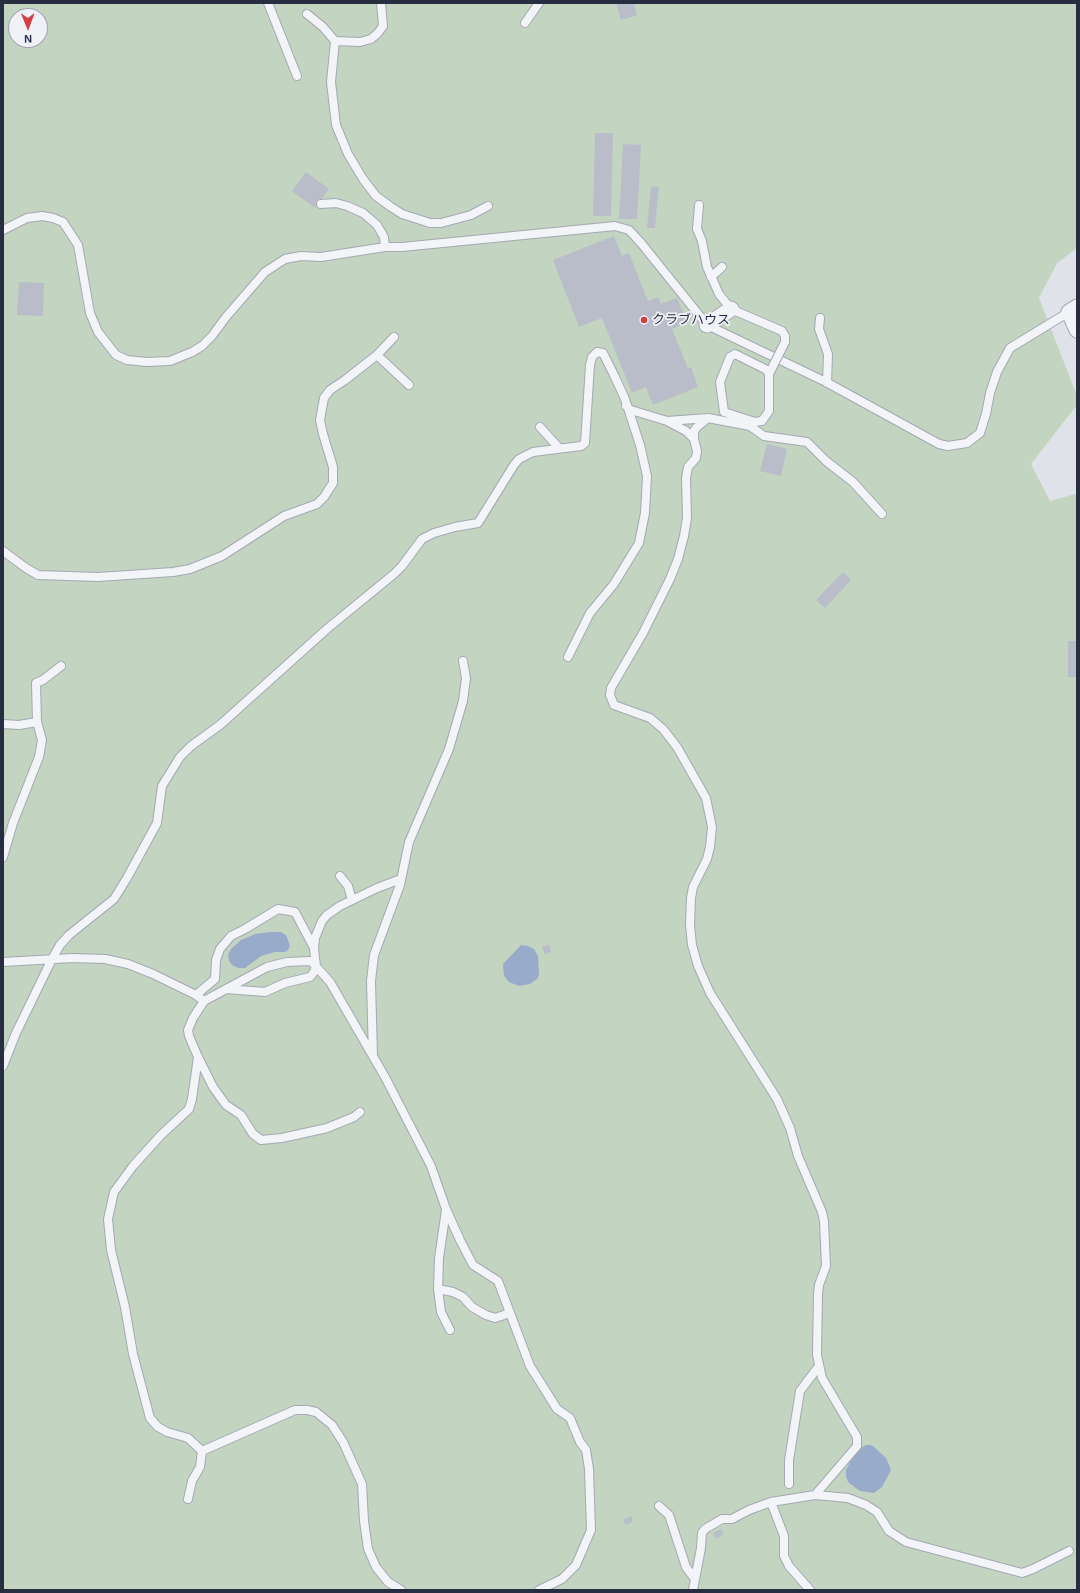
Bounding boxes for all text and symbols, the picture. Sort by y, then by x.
north arrow [8,8,48,48]
text: N [24,33,32,45]
place label: クラブハウス [652,312,730,328]
marker: クラブハウス [639,315,649,325]

